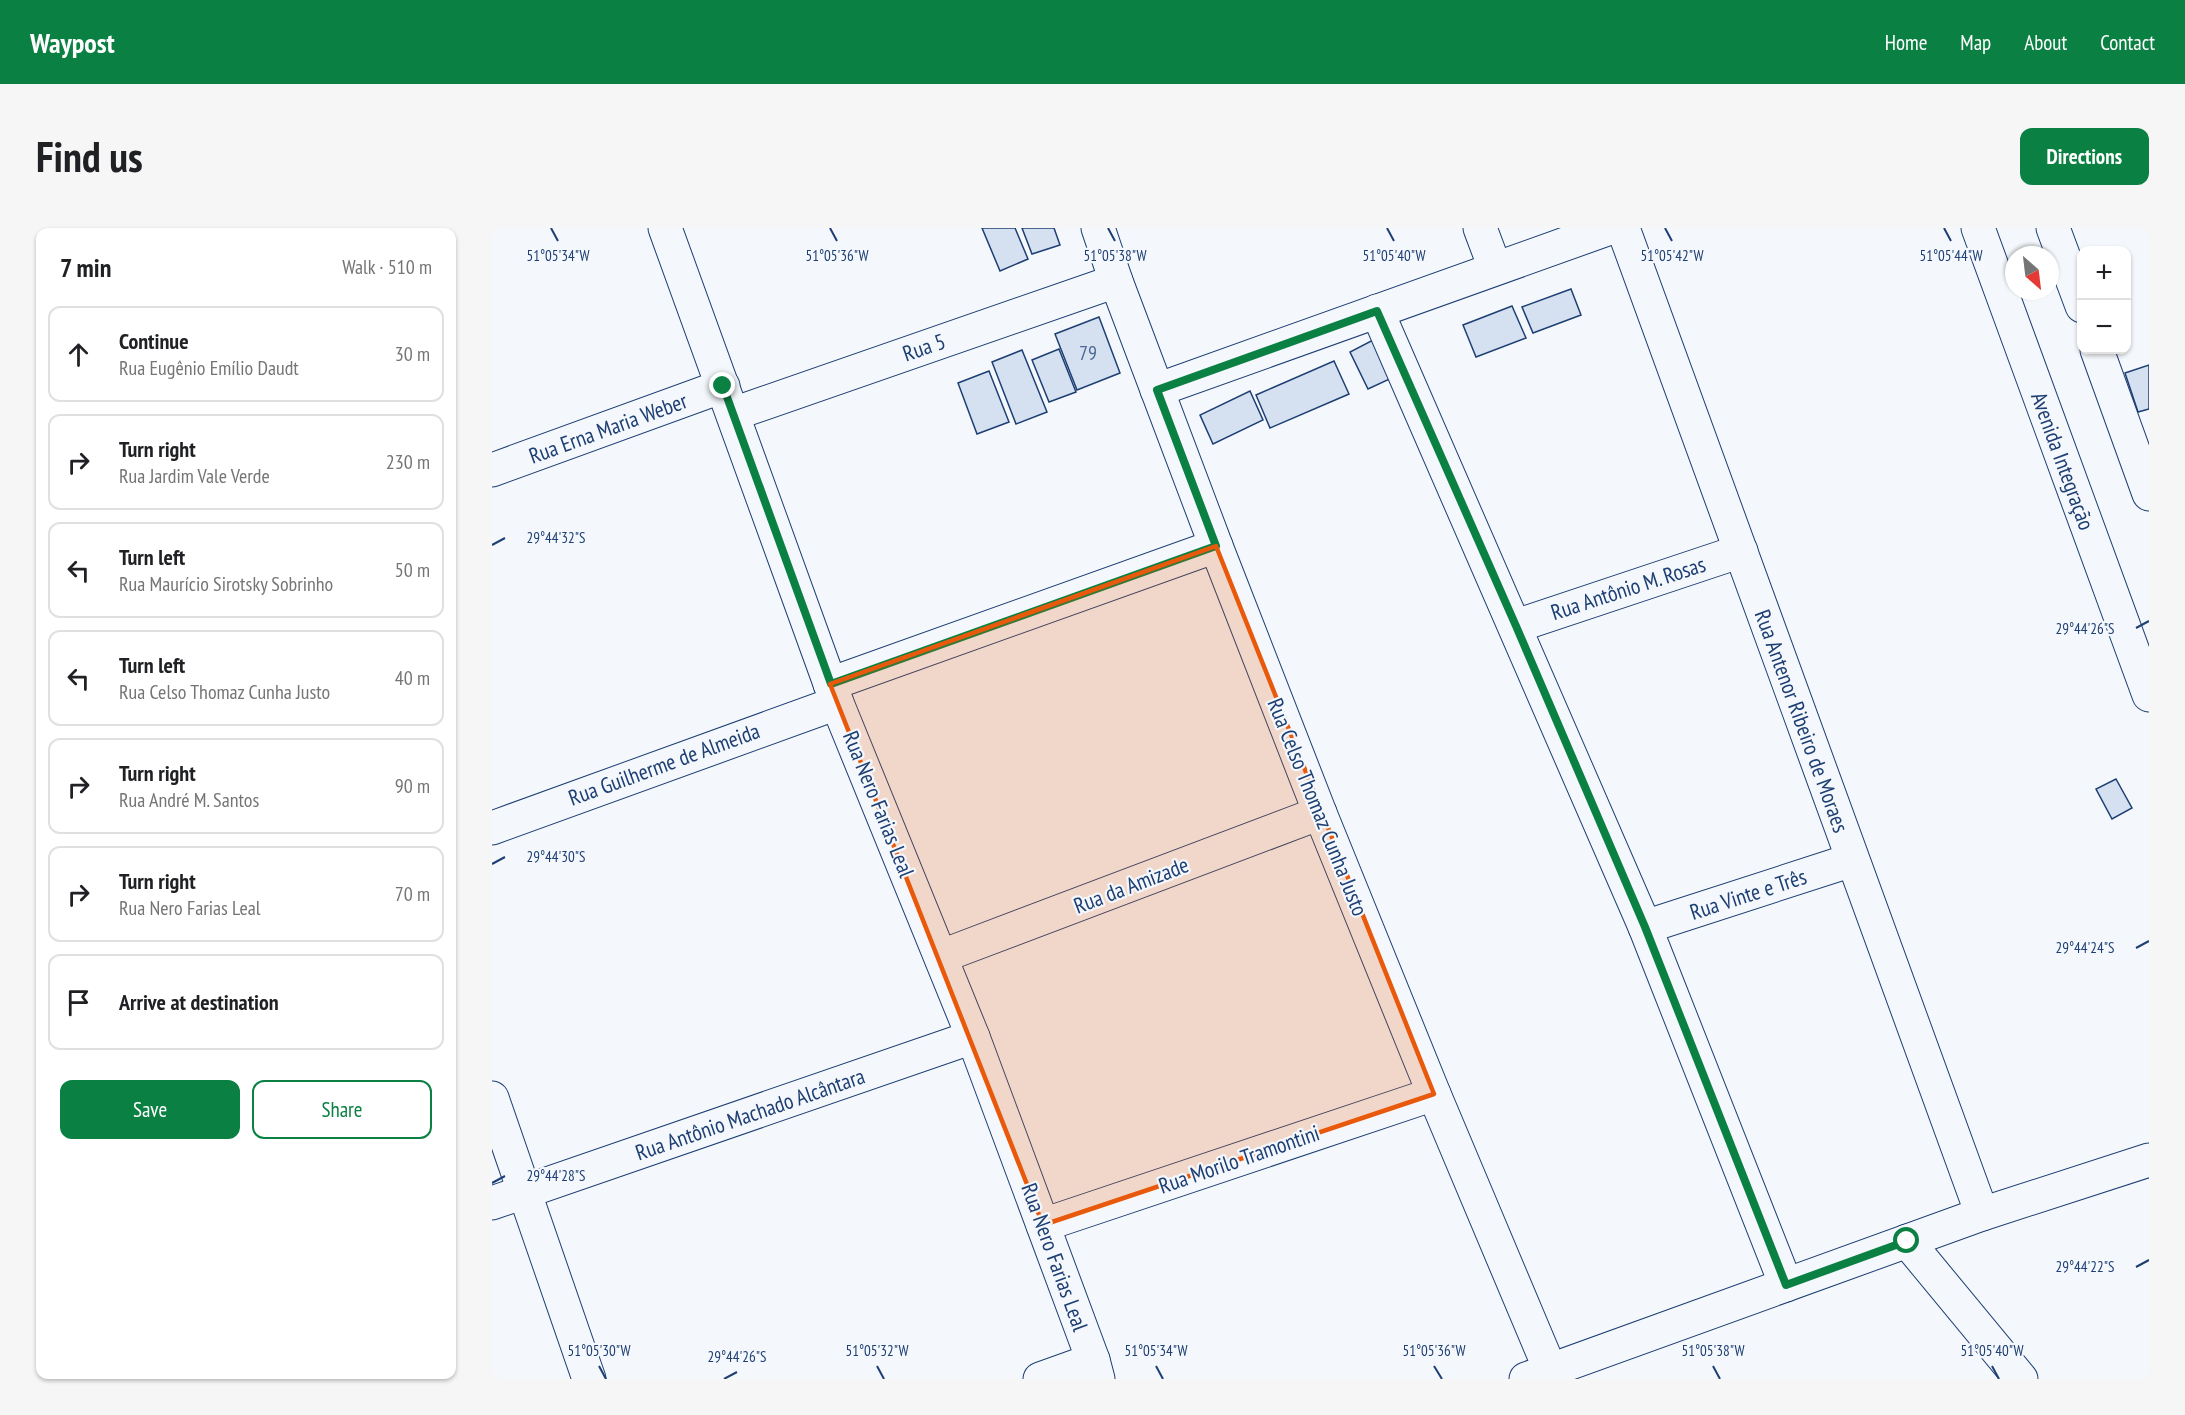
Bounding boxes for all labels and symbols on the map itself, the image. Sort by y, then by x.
text: 51°05'34"W [526,246,590,265]
text: 51°05'36"W [805,246,869,265]
text: 51°05'38"W [1083,246,1147,265]
text: 51°05'40"W [1362,246,1426,265]
text: 51°05'42"W [1640,246,1704,265]
text: 51°05'44"W [1919,246,1983,265]
north arrow [2005,246,2059,300]
street label: Rua 5 [899,327,949,367]
house number: 79 [1079,340,1097,366]
route end [709,372,735,398]
street label: Rua Erna Maria Weber [525,386,691,470]
street label: Avenida Integração [2025,388,2101,534]
text: 29°44'32"S [526,528,586,547]
street label: Rua Antônio M. Rosas [1547,550,1709,626]
street label: Rua Antenor Ribeiro de Moraes [1749,606,1855,836]
text: 29°44'26"S [2055,619,2115,638]
street label: Rua Celso Thomaz Cunha Justo [1262,694,1374,920]
street label: Rua Guilherme de Almeida [565,716,763,812]
street label: Rua Nero Farias Leal [837,727,921,882]
text: 29°44'30"S [526,847,586,866]
street label: Rua da Amizade [1070,850,1192,920]
street label: Rua Vinte e Três [1686,862,1810,926]
text: 29°44'24"S [2055,938,2115,957]
street label: Rua Antônio Machado Alcântara [632,1062,868,1166]
street label: Rua Morilo Tramontini [1155,1118,1323,1200]
text: 29°44'28"S [526,1166,586,1185]
street label: Rua Nero Farias Leal [1015,1179,1095,1336]
route start [1893,1227,1919,1253]
text: 29°44'22"S [2055,1257,2115,1276]
text: 51°05'30"W [567,1341,631,1360]
text: 51°05'32"W [845,1341,909,1360]
text: 51°05'34"W [1124,1341,1188,1360]
text: 51°05'36"W [1402,1341,1466,1360]
text: 51°05'38"W [1681,1341,1745,1360]
text: 51°05'40"W [1960,1341,2024,1360]
text: 29°44'26"S [707,1347,767,1366]

